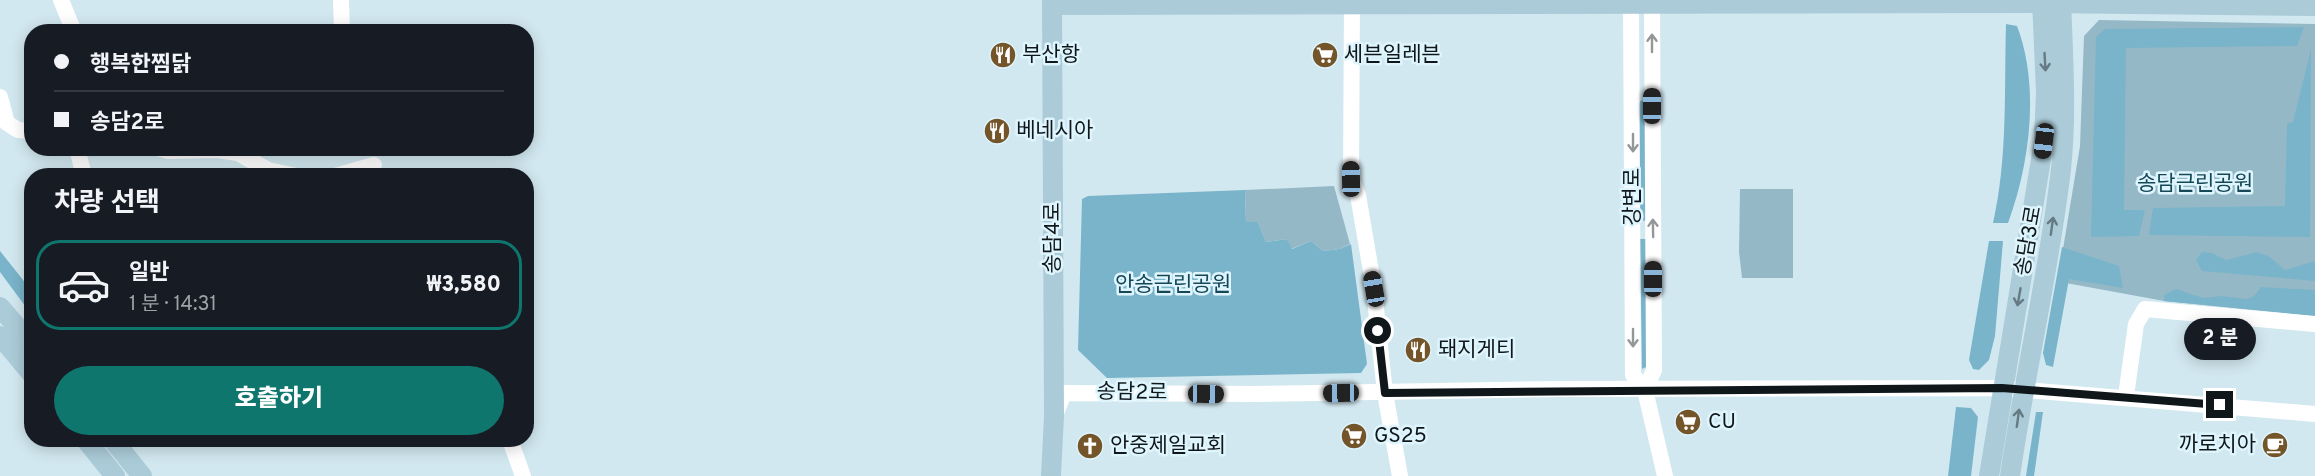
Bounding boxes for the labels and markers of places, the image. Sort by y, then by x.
restaurant icon: 부산항 [988,40,1018,70]
supermarket icon: 세븐일레븐 [1310,40,1340,70]
place label: 부산항 [1022,42,1080,69]
place label: 세븐일레븐 [1344,42,1441,69]
restaurant icon: 베네시아 [982,116,1012,146]
place label: 베네시아 [1016,118,1093,145]
restaurant icon: 돼지게티 [1403,335,1433,365]
place label: 돼지게티 [1438,337,1515,364]
supermarket icon: CU [1673,407,1703,437]
place label: CU [1708,409,1736,436]
supermarket icon: GS25 [1339,421,1369,451]
place label: GS25 [1374,423,1427,450]
cafe icon: 까로치아 [2260,430,2290,460]
church icon: 안중제일교회 [1075,431,1105,461]
place label: 까로치아 [2179,432,2256,459]
place label: 안중제일교회 [1110,433,1226,460]

